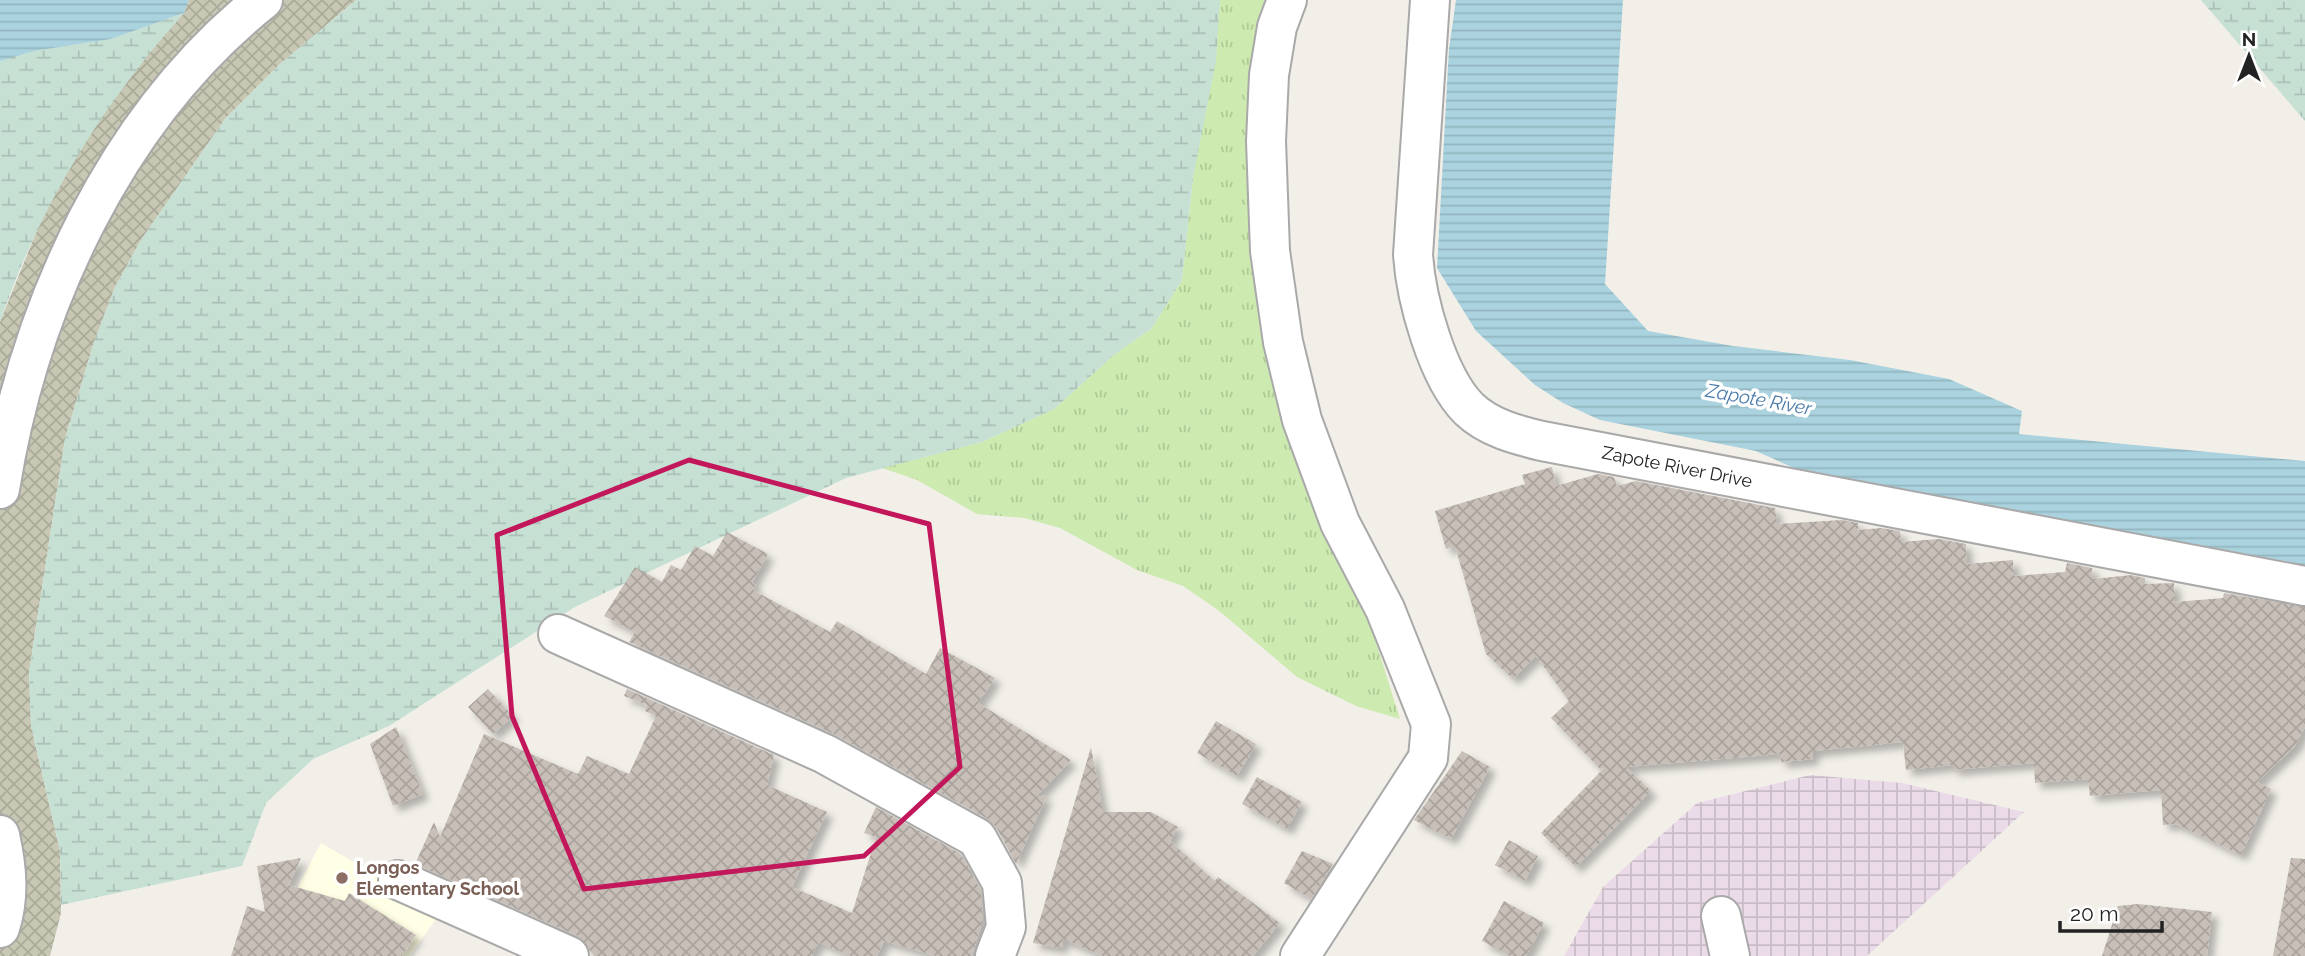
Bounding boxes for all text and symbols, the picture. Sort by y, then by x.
north arrow [2214,21,2284,91]
text: N [2242,28,2256,50]
water label: Zapote River [1703,379,1815,419]
street label: Zapote River Drive [1600,442,1754,491]
place label: Longos Elementary School [356,857,520,899]
marker: Longos Elementary School [334,870,350,886]
scale bar [2060,890,2162,934]
text: 20 m [2070,901,2118,926]

